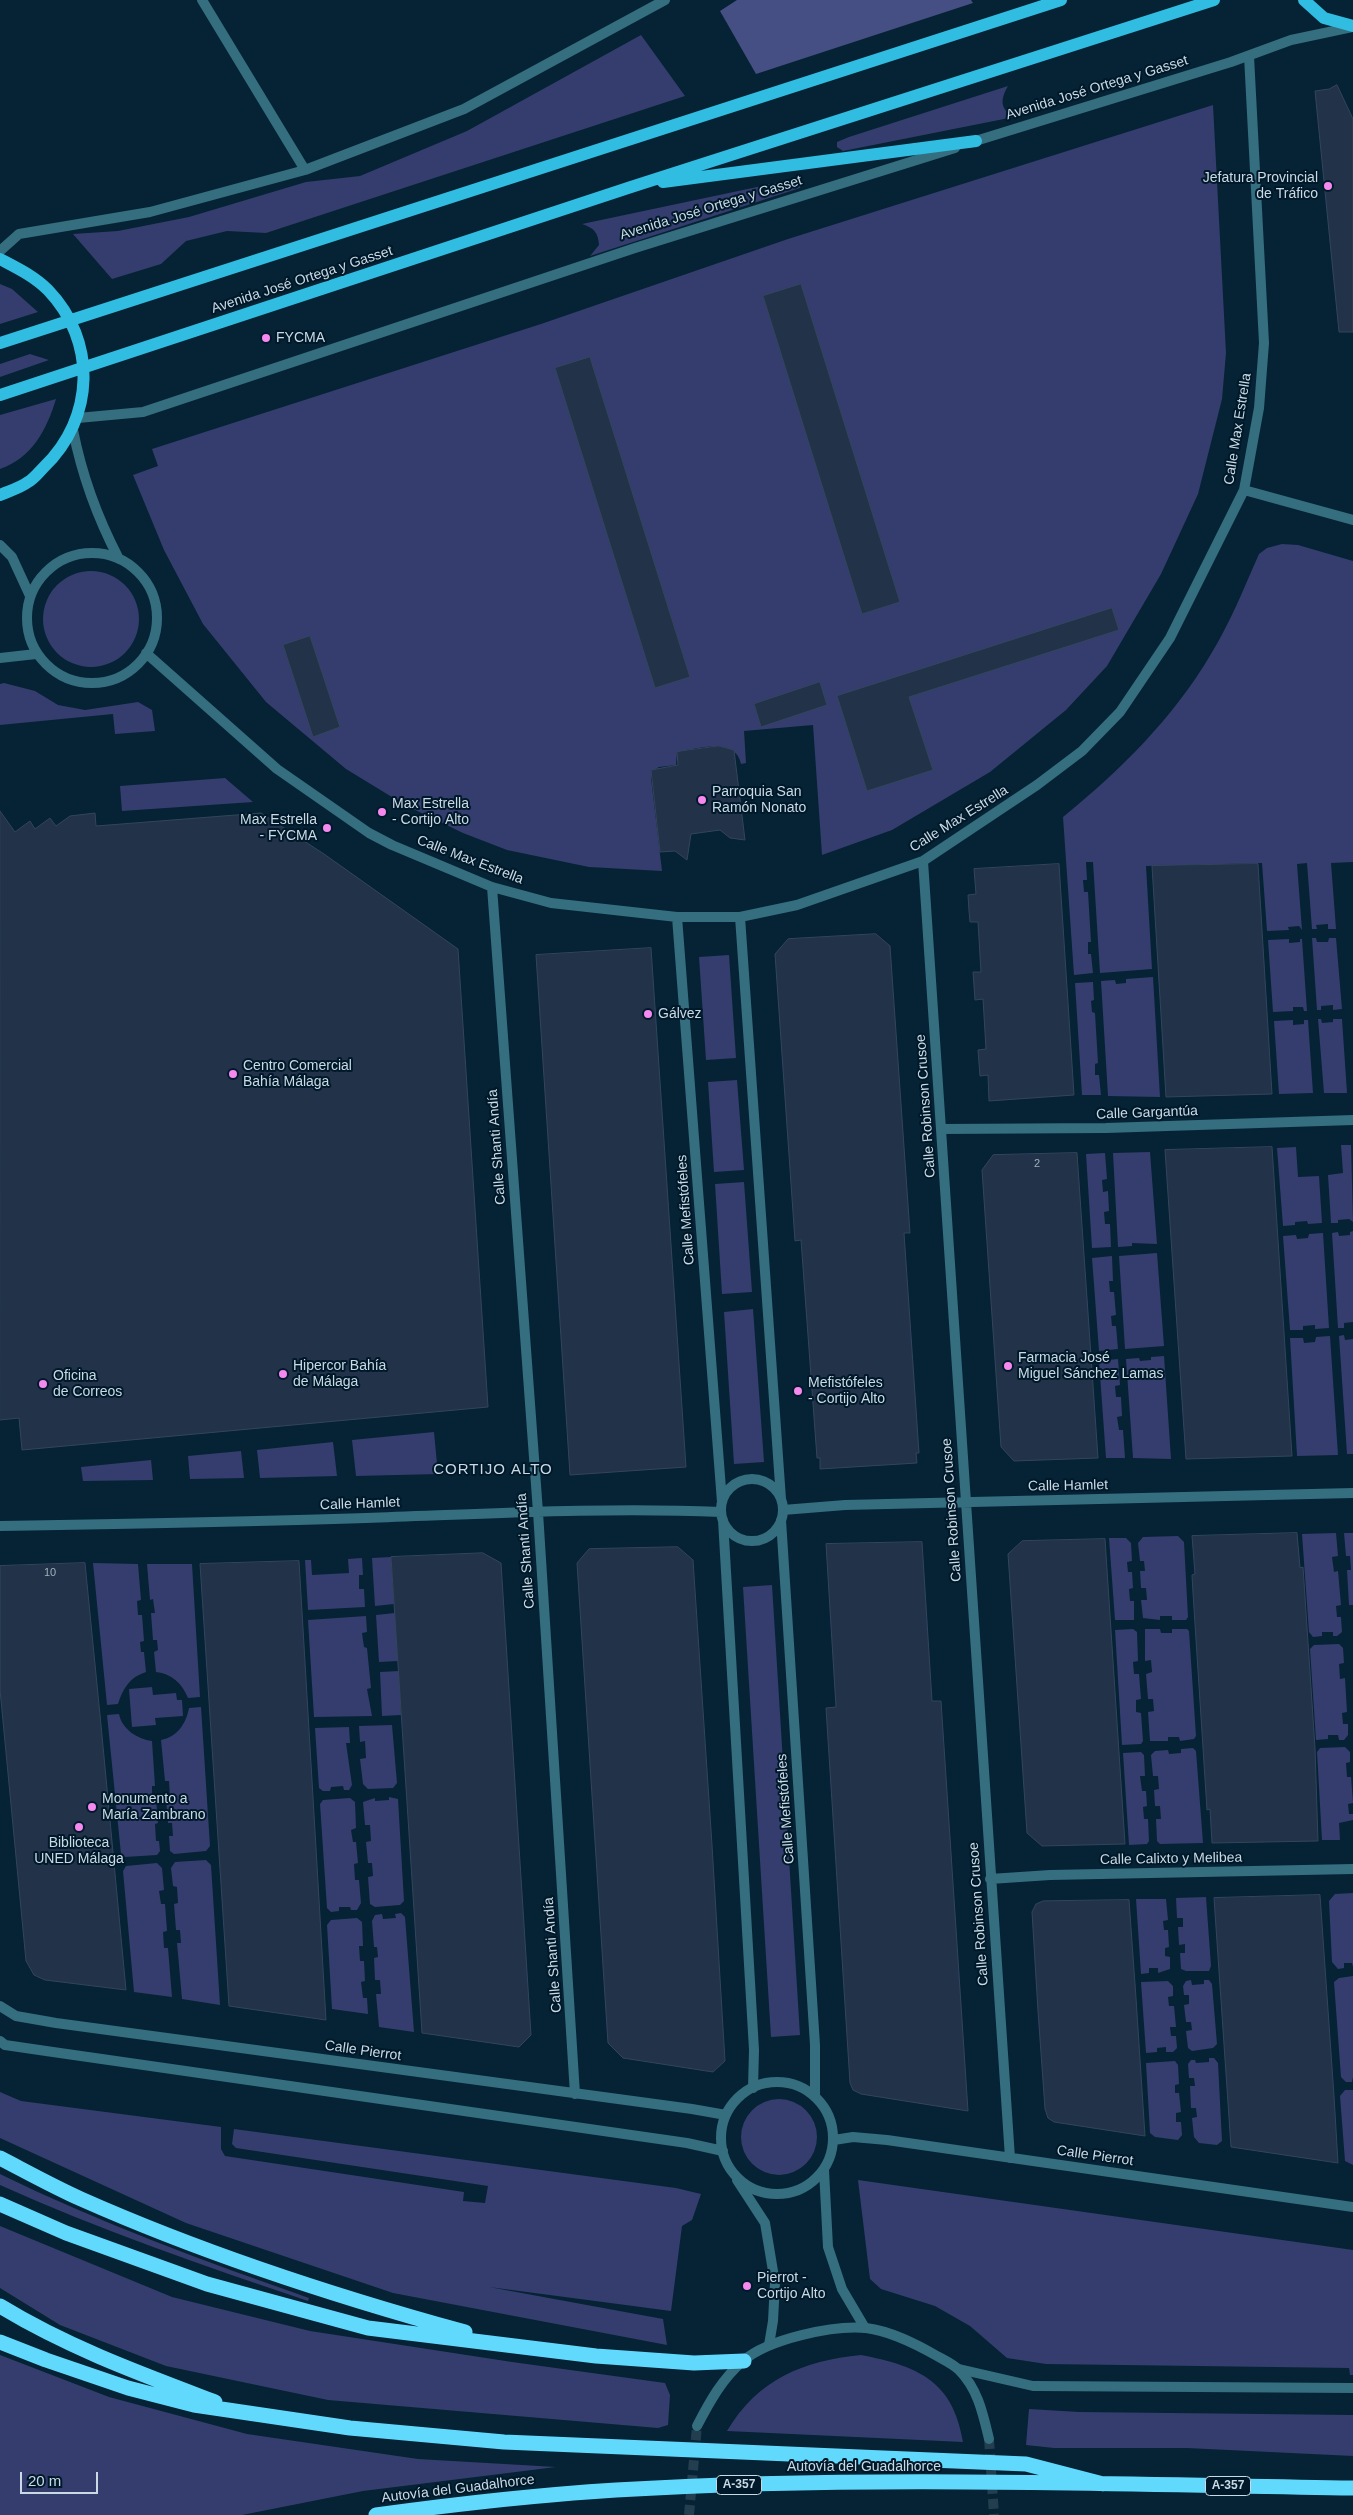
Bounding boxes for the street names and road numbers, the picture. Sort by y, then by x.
street label: Avenida José Ortega y Gasset [1004,52,1190,124]
street label: Avenida José Ortega y Gasset [618,172,804,244]
street label: Avenida José Ortega y Gasset [209,243,395,317]
street label: Calle Max Estrella [1221,372,1255,486]
street label: Calle Max Estrella [907,782,1011,856]
street label: Calle Max Estrella [414,832,526,888]
street label: Calle Robinson Crusoe [913,1034,939,1178]
street label: Calle Shanti Andía [485,1089,509,1205]
street label: Calle Gargantúa [1096,1103,1198,1123]
street label: Calle Mefistófeles [674,1154,698,1266]
street label: Calle Robinson Crusoe [939,1438,965,1582]
street label: Calle Hamlet [1028,1477,1108,1495]
street label: Calle Shanti Andía [514,1493,538,1609]
street label: Calle Hamlet [320,1494,400,1514]
street label: Calle Mefistófeles [774,1753,798,1865]
street label: Calle Robinson Crusoe [966,1842,992,1986]
street label: Calle Calixto y Melibea [1100,1849,1242,1869]
street label: Calle Shanti Andía [541,1897,565,2013]
street label: Calle Pierrot [324,2037,402,2065]
street label: Calle Pierrot [1056,2142,1134,2170]
street label: Autovía del Guadalhorce [787,2459,941,2475]
street label: Autovía del Guadalhorce [380,2471,536,2507]
road number: A-357 [716,2476,762,2494]
road number: A-357 [1206,2476,1250,2496]

